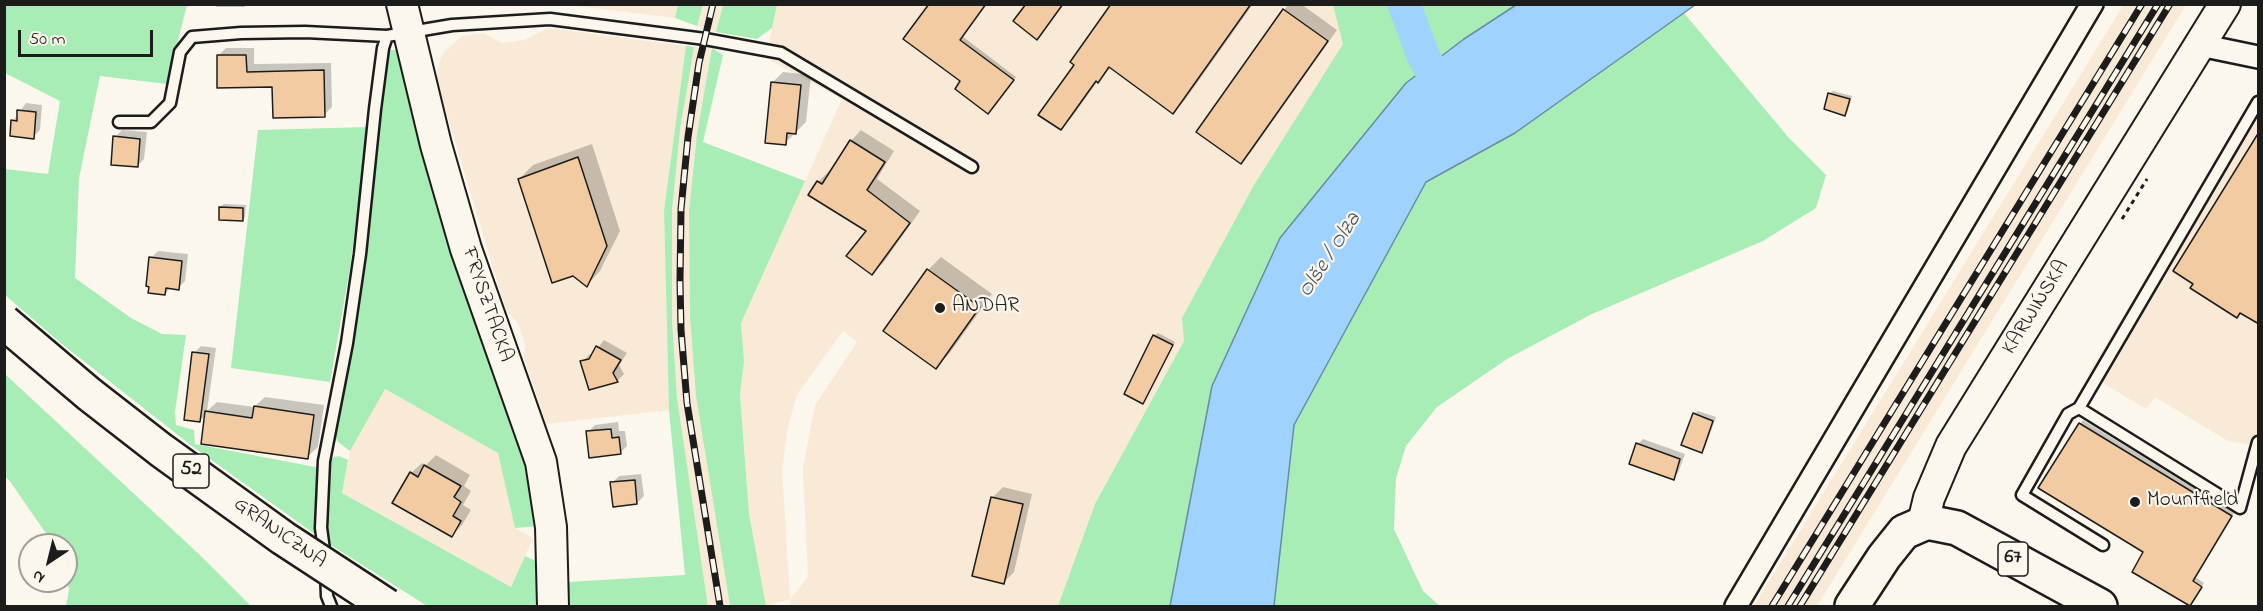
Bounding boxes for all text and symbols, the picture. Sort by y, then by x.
scale bar [21,18,156,56]
text: 50 m [29,27,66,53]
water label: Olše / Olza [1294,208,1368,304]
street label: FRYSZTACKA [455,244,517,366]
street label: KARWIŃSKA [1998,256,2076,360]
place label: ANDAR [952,295,1019,321]
marker: ANDAR [933,301,947,315]
road number: 52 [173,454,209,488]
place label: Mountfield [2147,489,2238,515]
street label: GRANICZNA [228,493,330,575]
marker: Mountfield [2128,495,2142,509]
north arrow [18,533,78,593]
road number: 67 [1998,542,2028,576]
text: N [28,563,50,589]

